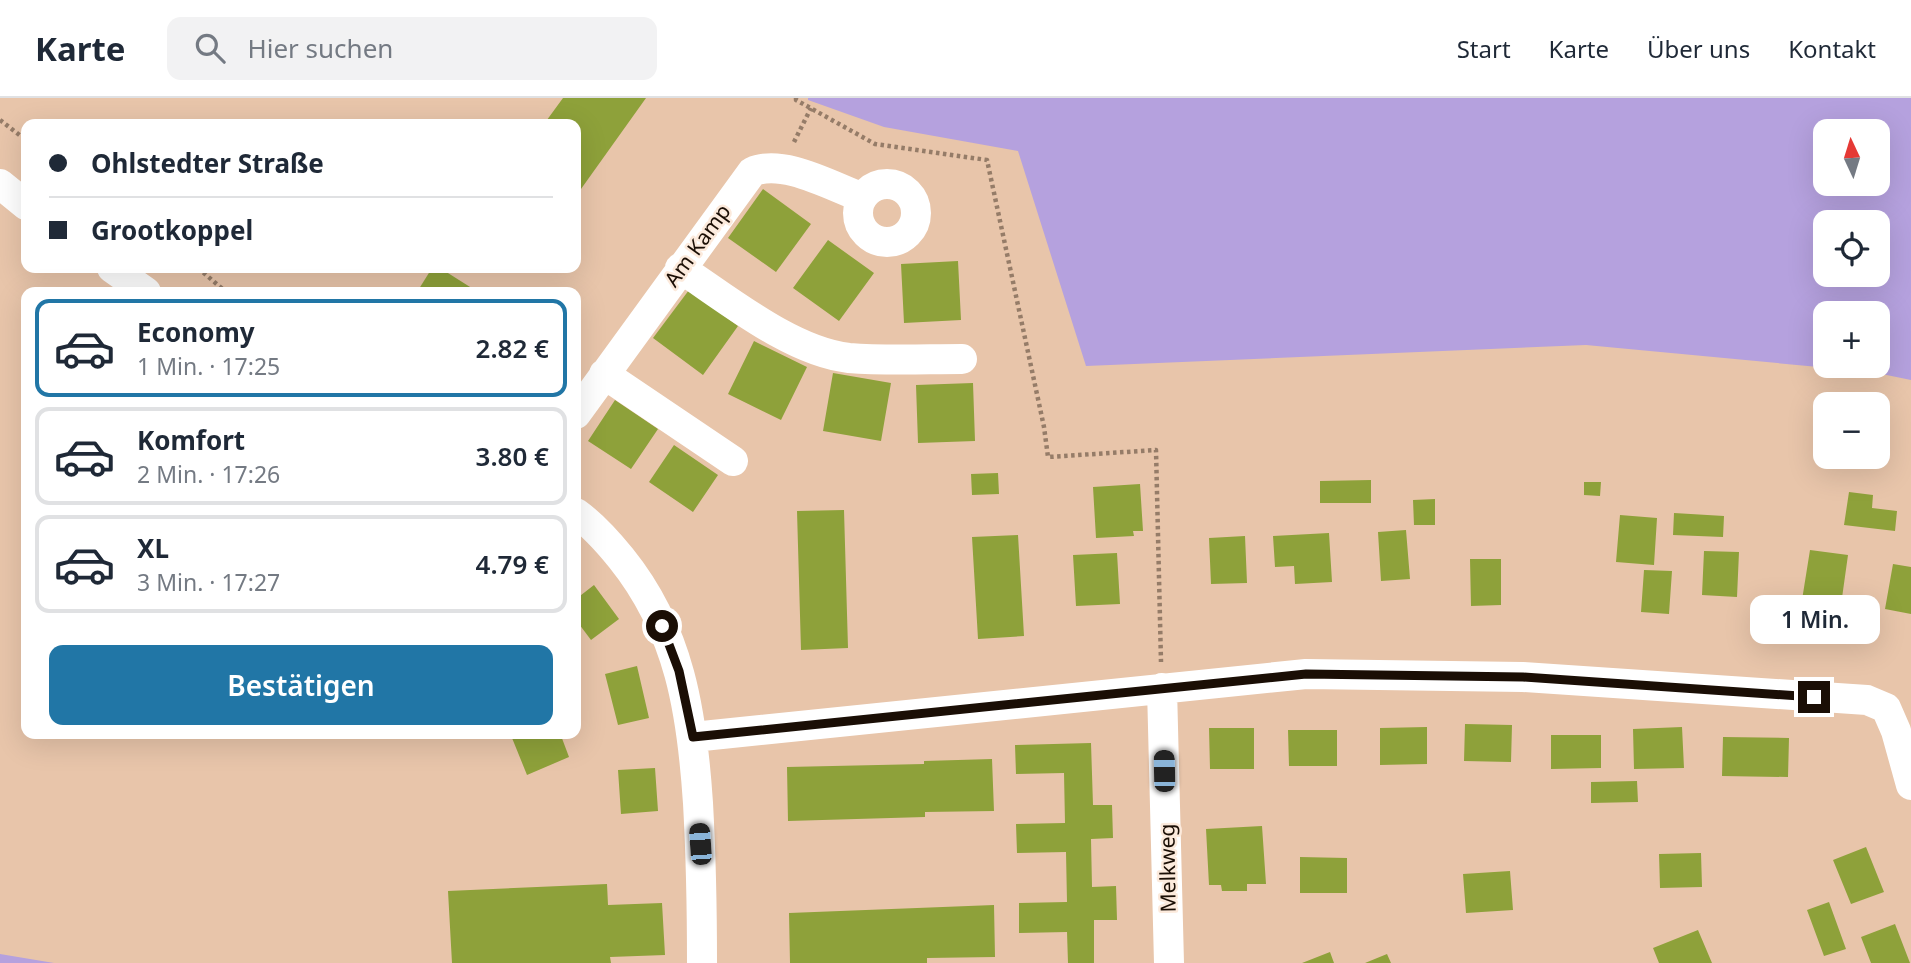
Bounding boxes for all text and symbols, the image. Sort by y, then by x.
search box [167,17,657,80]
text: Karte [35,26,125,71]
icon: search [191,29,229,67]
text: Hier suchen [247,30,393,66]
text: Start [1457,32,1511,65]
text: Karte [1549,32,1609,65]
text: Über uns [1647,32,1750,65]
text: Kontakt [1788,32,1876,65]
north arrow [1813,119,1890,196]
map controls [1813,119,1890,469]
text: Ohlstedter Straße [91,145,324,181]
street label: Am Kamp [658,198,736,292]
button: locate [1813,210,1890,287]
text: Grootkoppel [91,212,253,248]
button: + [1813,301,1890,378]
text: Economy [137,314,255,350]
icon: car [53,317,116,380]
text: 2.82 € [476,330,549,366]
text: 1 Min. · 17:25 [137,350,280,382]
button: − [1813,392,1890,469]
text: Komfort [137,422,245,458]
icon: car [53,425,116,488]
text: 3.80 € [476,438,549,474]
text: 2 Min. · 17:26 [137,458,280,490]
text: XL [137,530,169,566]
icon: car [53,533,116,596]
text: 4.79 € [476,546,549,582]
text: 3 Min. · 17:27 [137,566,280,598]
callout: 1 Min. [1749,596,1879,644]
text: 1 Min. [1781,603,1849,635]
route start [646,610,678,642]
button: Bestätigen [49,645,553,725]
route end [1798,681,1830,713]
car [1154,750,1175,792]
car [689,822,712,866]
street label: Melkweg [1152,823,1182,913]

